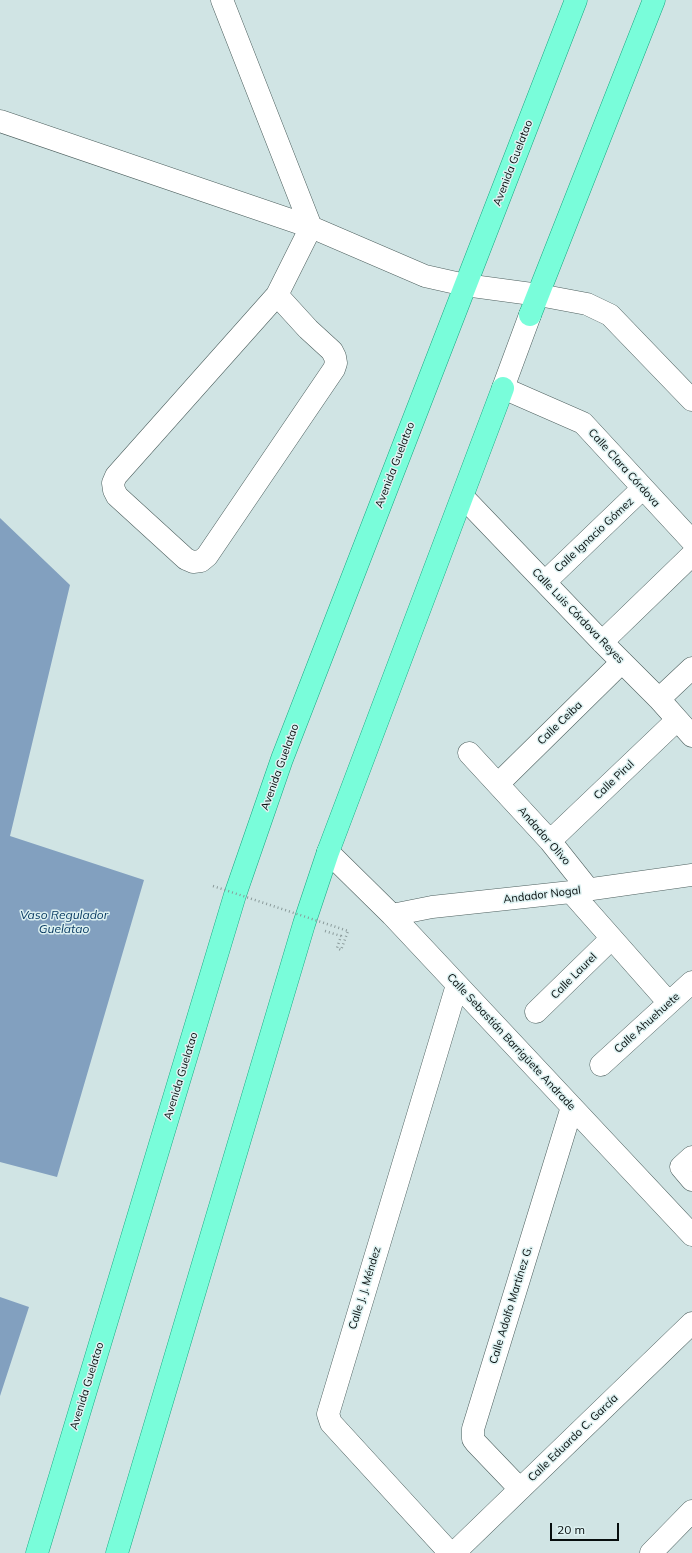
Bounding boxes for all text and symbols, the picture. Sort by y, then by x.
street label: Avenida Guelatao [491,118,535,208]
street label: Avenida Guelatao [373,420,417,510]
street label: Calle Clara Córdova [585,426,663,510]
street label: Calle Ignacio Gómez [552,495,636,575]
street label: Calle Luis Córdova Reyes [529,566,627,666]
street label: Calle Ceiba [535,698,585,748]
street label: Avenida Guelatao [258,722,302,812]
street label: Calle Pirul [591,758,637,802]
street label: Andador Olivo [515,804,573,868]
street label: Andador Nogal [503,884,581,906]
water label: Vaso Regulador Guelatao [20,908,108,936]
street label: Calle Laurel [548,950,600,1002]
street label: Calle Sebastián Barrigüete Andrade [444,971,578,1113]
street label: Calle Ahuehuete [612,990,682,1056]
street label: Avenida Guelatao [161,1031,201,1121]
street label: Calle Adolfo Martínez G. [487,1244,535,1366]
street label: Calle J. J. Méndez [346,1245,384,1331]
street label: Avenida Guelatao [67,1341,107,1431]
street label: Calle Eduardo C. García [525,1392,621,1484]
scale bar [552,1515,621,1541]
text: 20 m [557,1522,585,1537]

